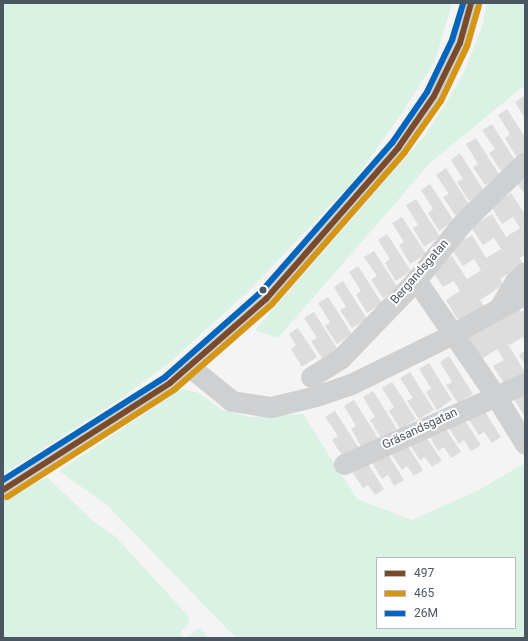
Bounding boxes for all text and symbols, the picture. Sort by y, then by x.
street label: Bergandsgatan [388,237,452,307]
unlabelled marker [258,285,268,295]
street label: Gräsandsgatan [380,405,460,453]
legend [376,557,516,629]
text: 497 [414,566,434,580]
text: 465 [414,586,434,600]
text: 26M [414,606,438,620]

